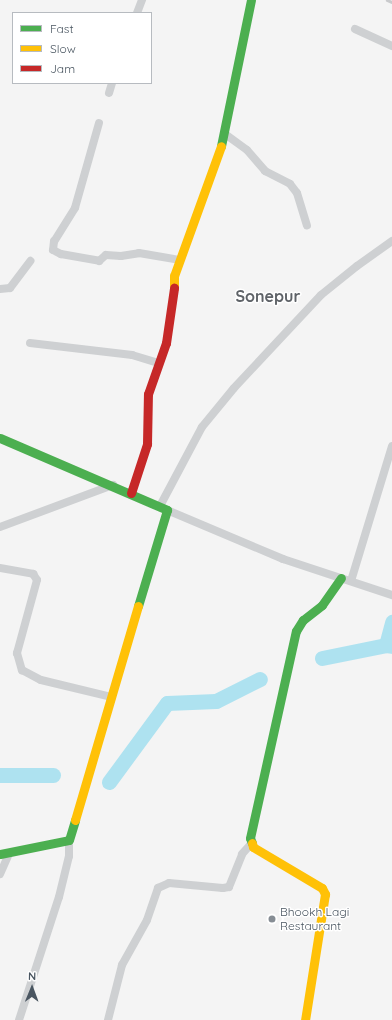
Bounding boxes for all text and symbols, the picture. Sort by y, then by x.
legend [12,12,152,84]
text: Fast [50,21,74,36]
text: Slow [50,41,76,56]
text: Jam [50,61,75,76]
district label: Sonepur [236,286,300,306]
place label: Bhookh Lagi Restaurant [280,905,349,933]
marker: Bhookh Lagi Restaurant [267,914,277,924]
north arrow [12,968,52,1008]
text: N [28,969,36,983]

